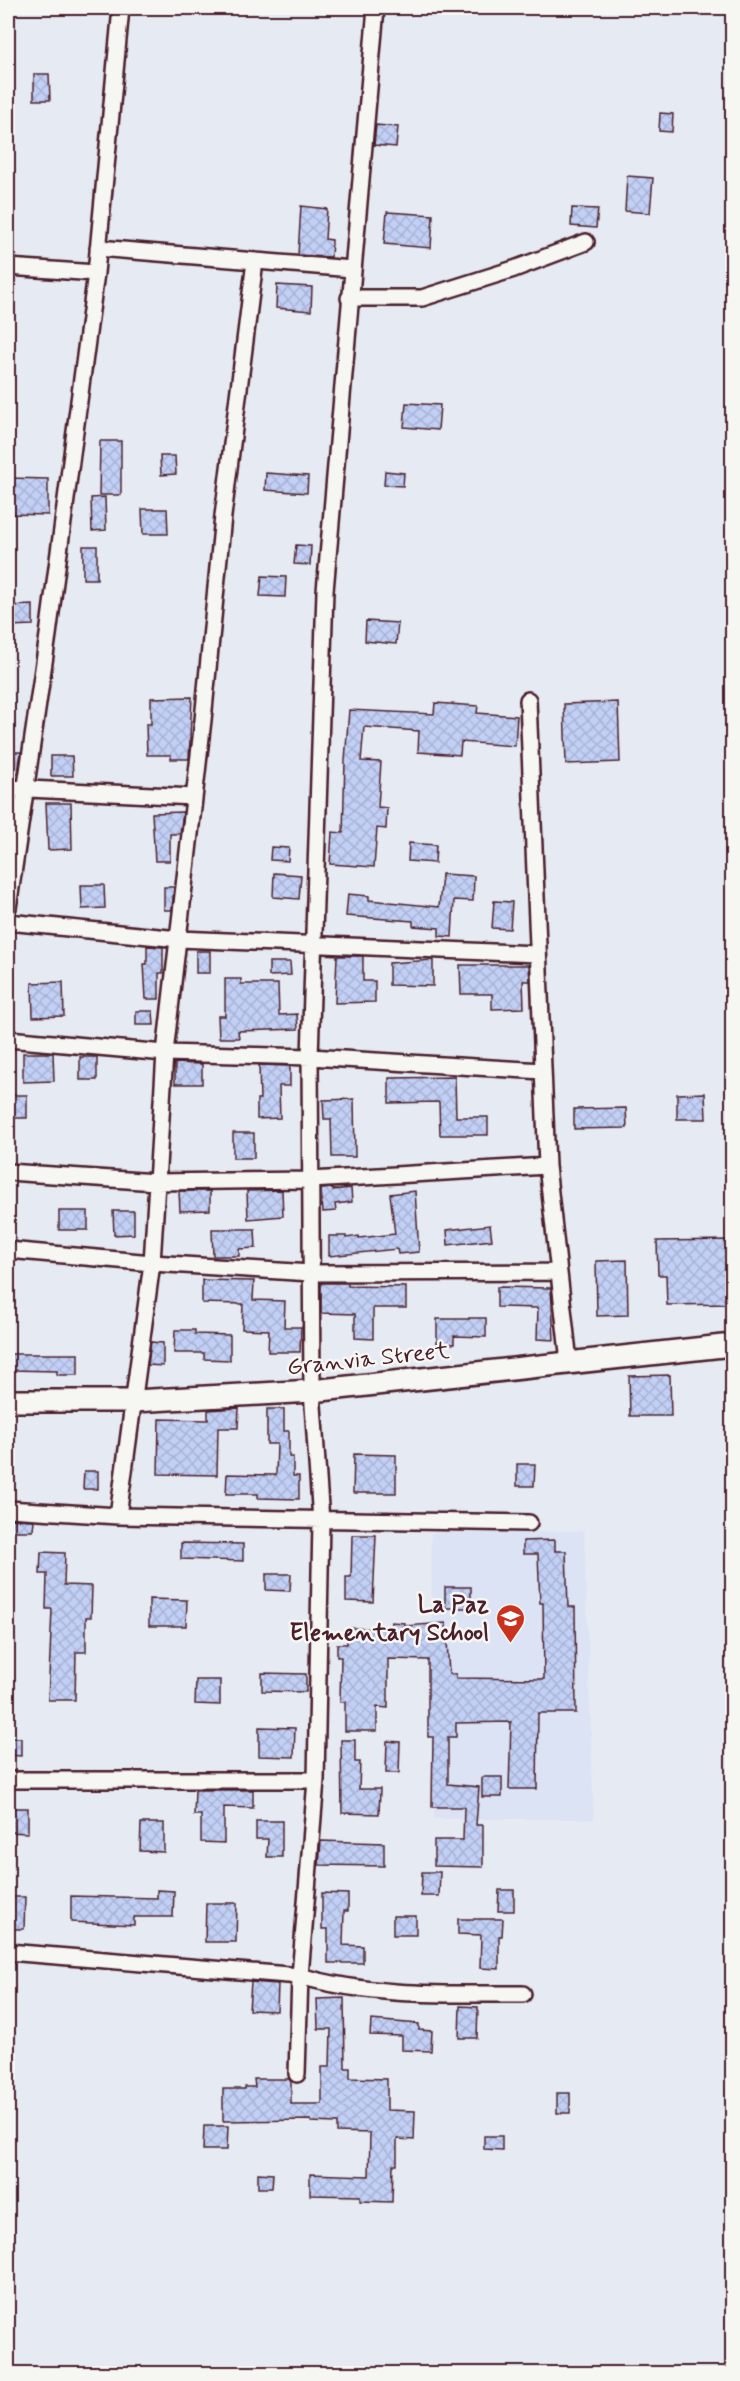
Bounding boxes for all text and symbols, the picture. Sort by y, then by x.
street label: Granvia Street [285,1336,451,1383]
place label: La Paz Elementary School [290,1590,489,1649]
school or university icon: La Paz Elementary School [494,1602,526,1644]

